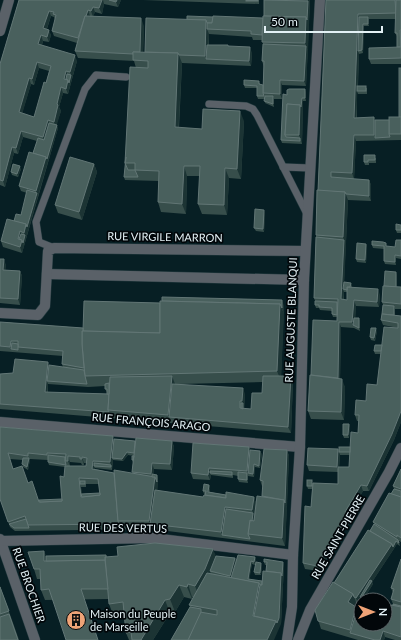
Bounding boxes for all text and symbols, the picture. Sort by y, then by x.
scale bar [265,8,382,34]
text: 50 m [271,14,298,29]
street label: RUE VIRGILE MARRON [107,229,223,244]
street label: RUE AUGUSTE BLANQUI [282,257,299,383]
street label: RUE FRANÇOIS ARAGO [91,410,211,433]
street label: RUE SAINT-PIERRE [308,492,367,581]
street label: RUE DES VERTUS [79,520,167,535]
street label: RUE BROCHIER [10,545,48,624]
north arrow [353,592,393,632]
place label: Maison du Peuple de Marseille [90,607,176,633]
text: N [377,608,390,616]
building icon: Maison du Peuple de Marseille [65,609,87,631]

